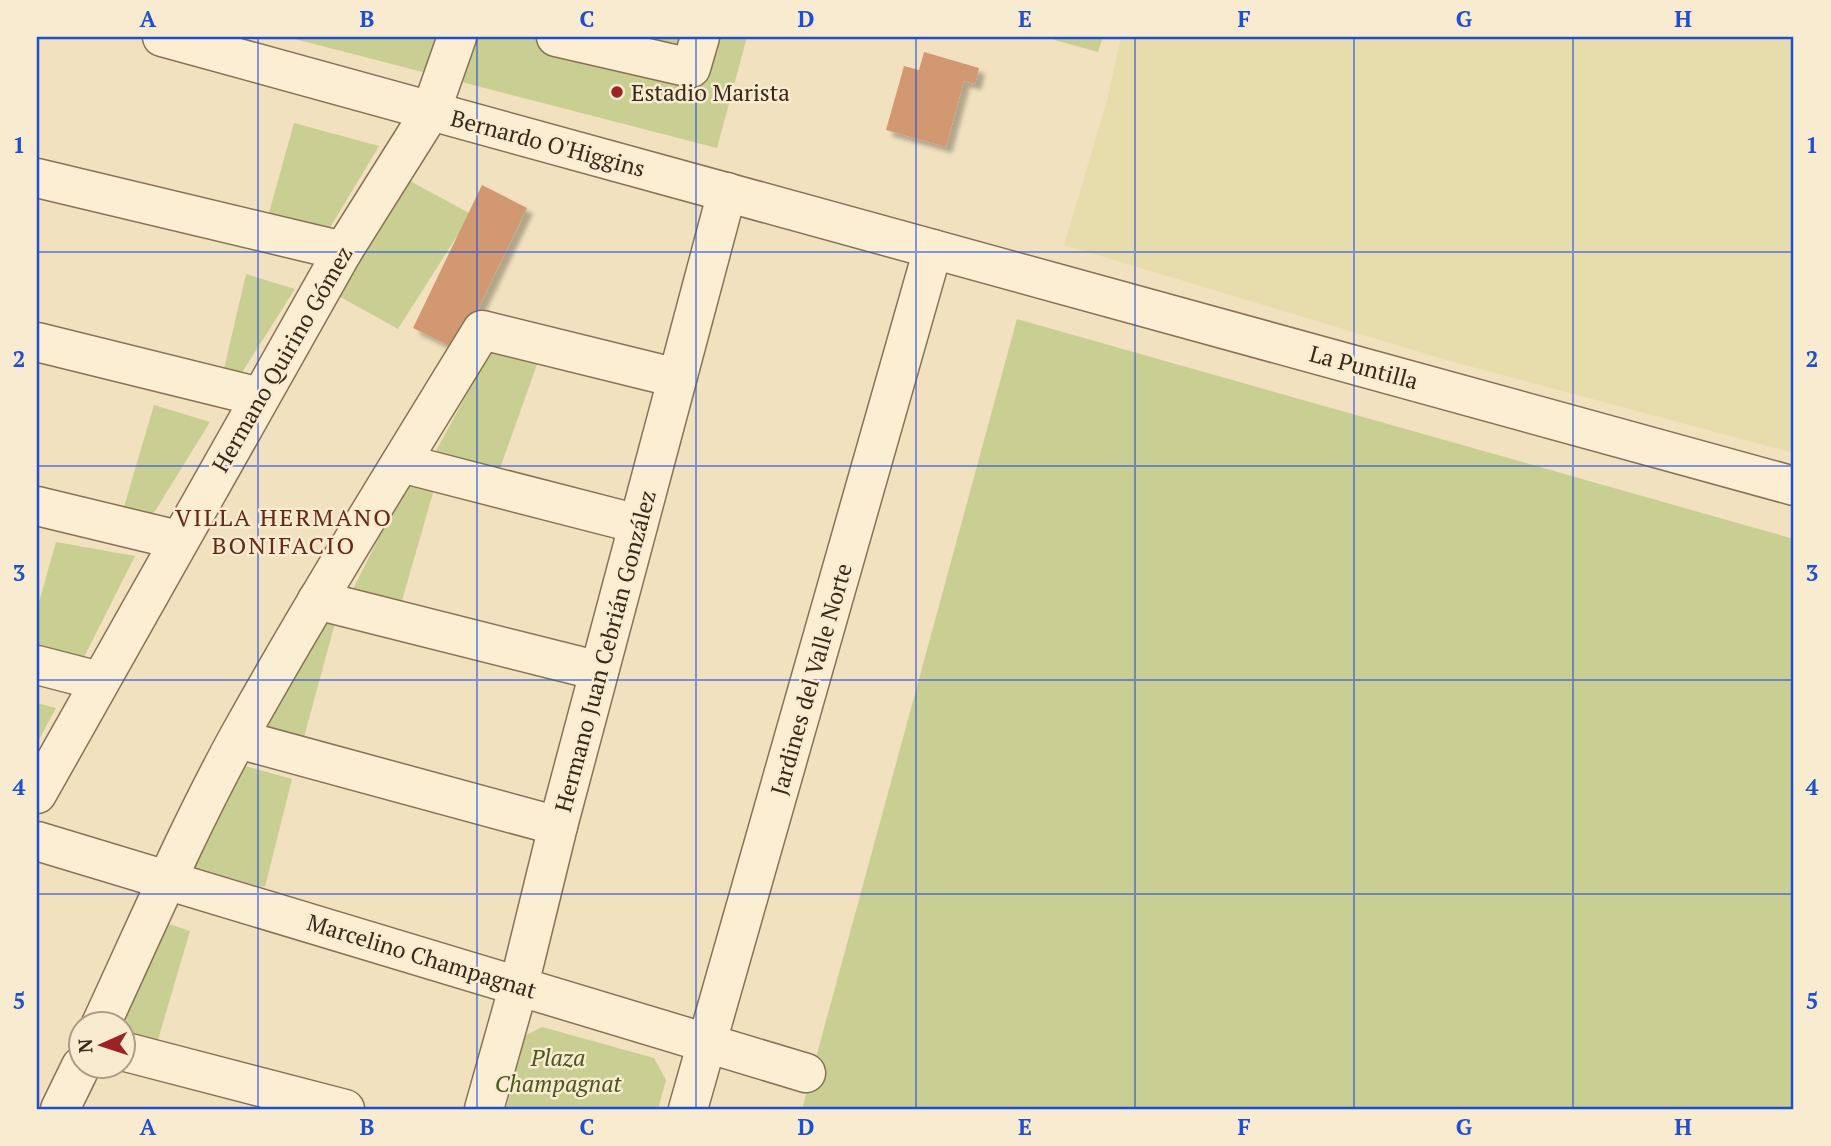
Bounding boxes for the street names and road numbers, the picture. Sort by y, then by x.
street label: Bernardo O'Higgins [448,102,648,184]
street label: Hermano Quirino Gómez [204,240,360,478]
street label: La Puntilla [1306,338,1422,396]
street label: Hermano Juan Cebrián González [547,487,663,815]
street label: Jardines del Valle Norte [763,559,859,799]
street label: Marcelino Champagnat [303,906,541,1006]

